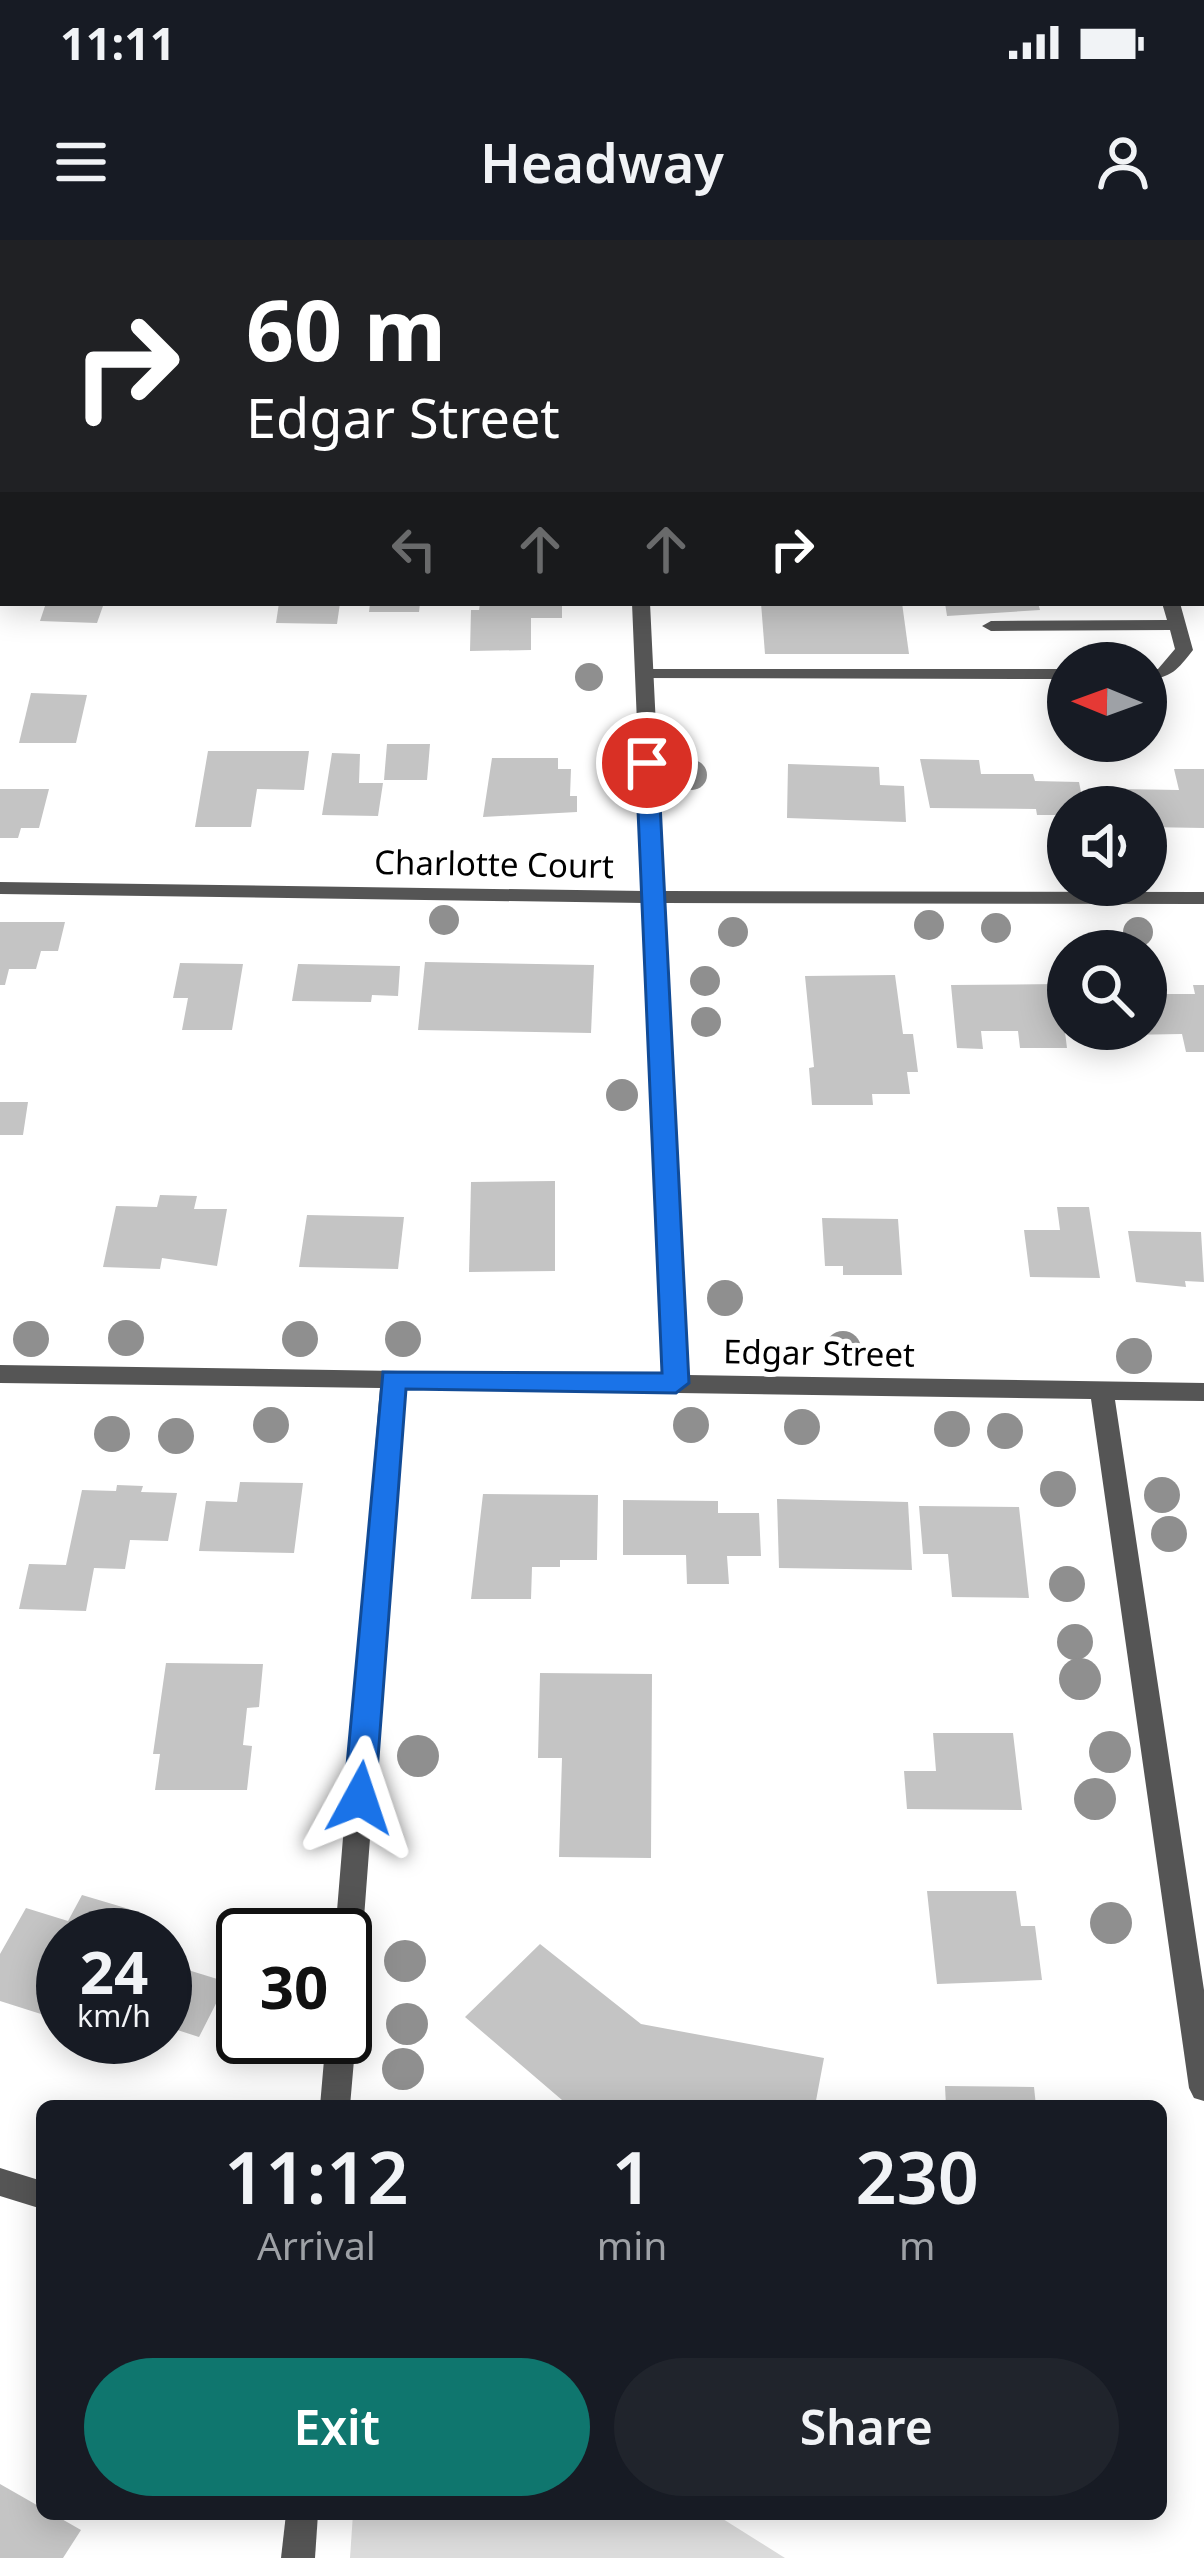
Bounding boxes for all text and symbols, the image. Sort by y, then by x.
text: 11:11 [60,12,176,73]
text: Headway [480,125,724,199]
icon: menu [48,129,114,195]
icon: person [1090,129,1156,195]
text: 60 m [246,271,446,386]
icon: right [48,288,204,444]
text: Edgar Street [246,380,560,454]
icon: left [381,516,447,582]
icon: ahead [507,516,573,582]
icon: ahead [633,516,699,582]
icon: right [759,516,825,582]
north arrow [1047,642,1167,762]
map controls [1047,642,1167,1050]
pin [596,712,698,814]
icon: arrive [614,730,680,796]
button: sound [1047,786,1167,906]
street label: Charlotte Court [374,839,614,888]
button: search [1047,930,1167,1050]
street label: Edgar Street [723,1328,915,1377]
position arrow [297,1735,423,1861]
speed limit sign: 30 [216,1908,372,2064]
text: 24 [80,1930,148,2012]
text: km/h [77,1995,151,2036]
text: 11:12 [224,2127,409,2225]
text: 1 [611,2127,653,2225]
text: 230 [855,2127,979,2225]
text: Arrival [257,2218,376,2271]
text: min [597,2218,667,2271]
text: m [899,2218,935,2271]
button: Exit [84,2358,590,2496]
button: Share [614,2358,1119,2496]

